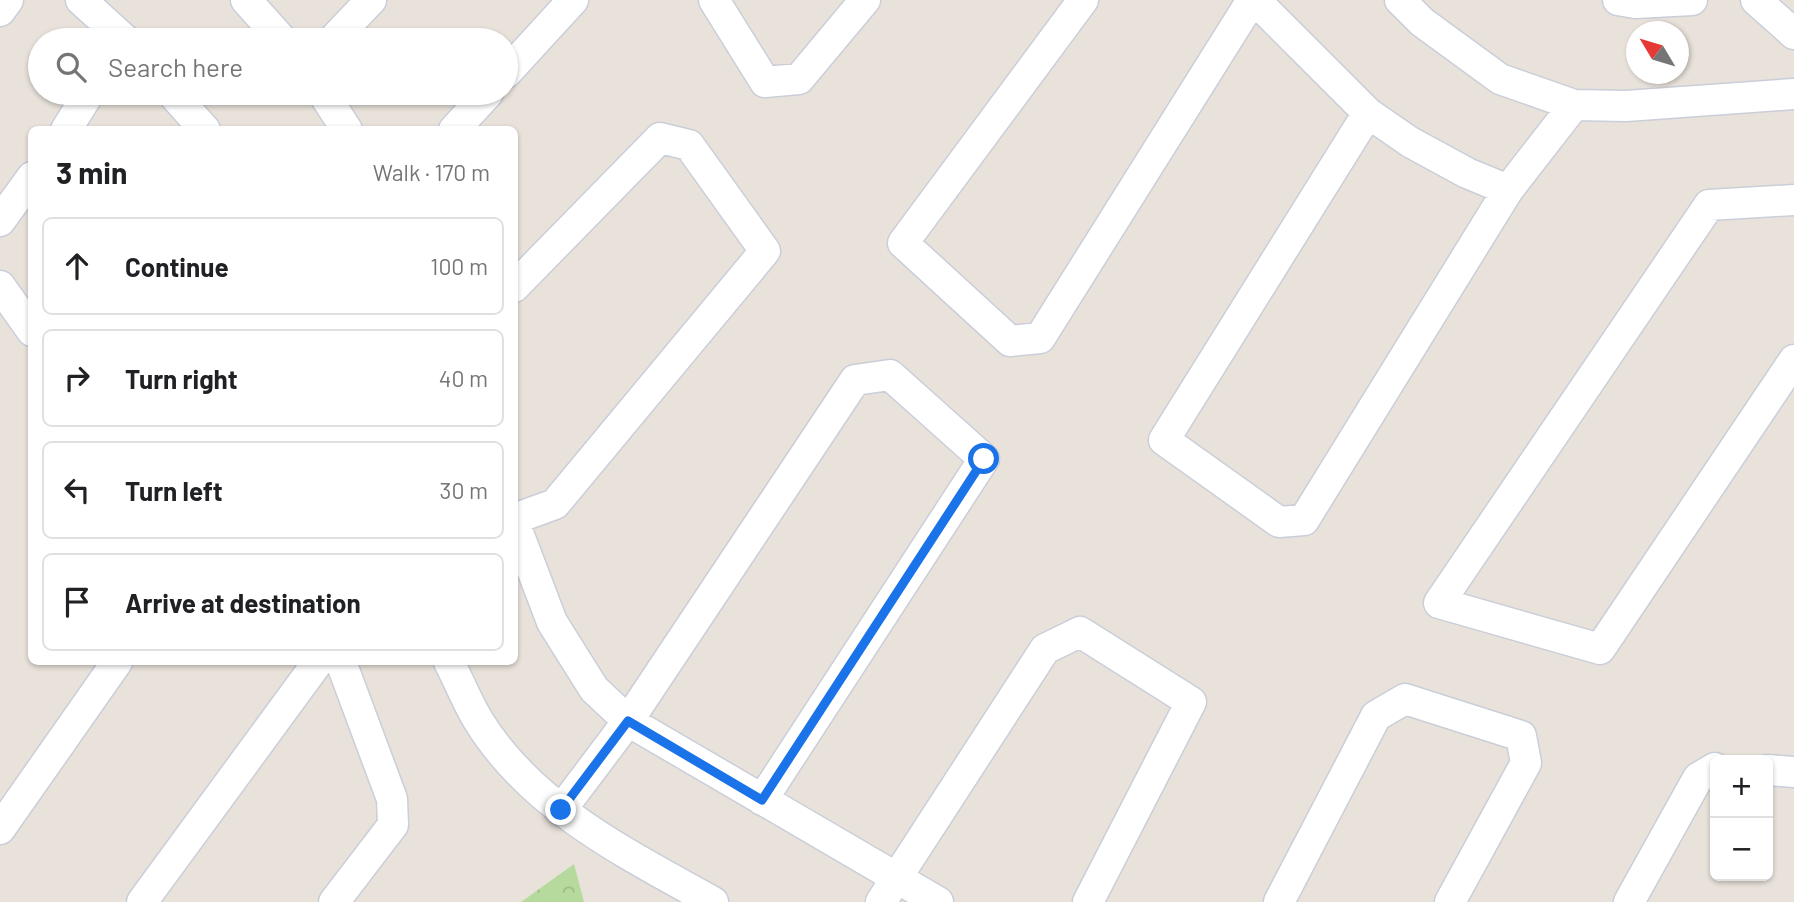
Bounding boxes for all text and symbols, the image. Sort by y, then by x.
north arrow [1626,21,1689,84]
search box [28,28,518,105]
icon: search [52,48,90,86]
text: Search here [108,51,243,82]
text: 3 min [56,154,127,190]
text: Walk · 170 m [373,158,490,186]
icon: ahead [58,247,96,285]
text: Continue [125,251,229,282]
text: 100 m [430,252,488,280]
icon: right [58,359,96,397]
text: Turn right [125,363,238,394]
text: 40 m [439,364,488,392]
route start [968,443,999,474]
icon: left [58,471,96,509]
text: Turn left [125,475,223,506]
text: 30 m [440,476,488,504]
icon: arrive [58,583,96,621]
text: Arrive at destination [125,587,361,618]
map controls [1710,755,1773,881]
button: + [1710,755,1773,818]
route end [545,794,576,825]
button: − [1710,818,1773,881]

